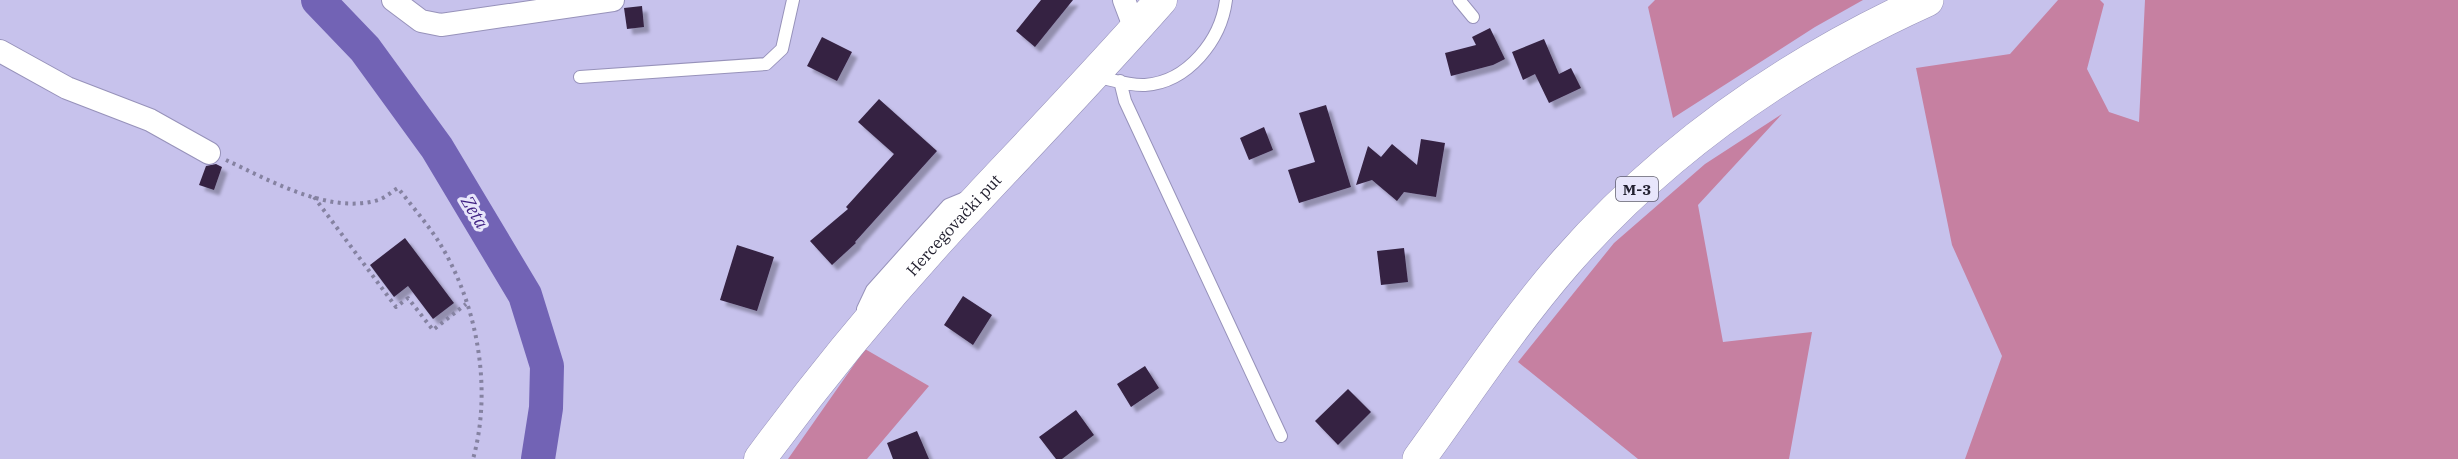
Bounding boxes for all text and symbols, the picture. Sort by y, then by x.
street label: Hercegovački put [902,170,1006,280]
road number: M-3 [1616,177,1658,201]
water label: Zeta [456,191,494,233]

